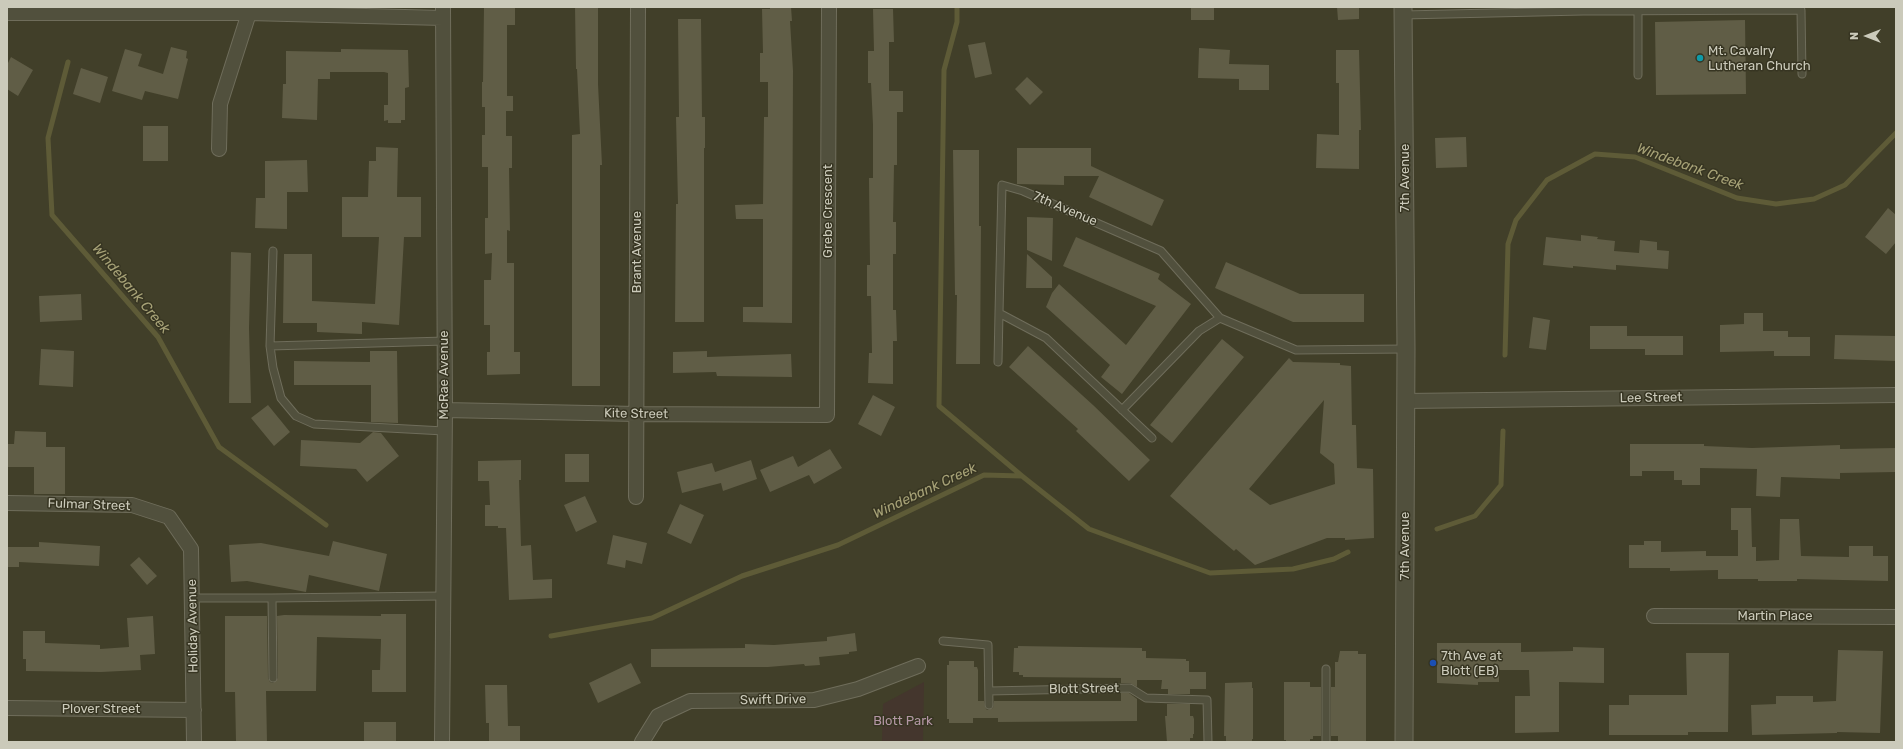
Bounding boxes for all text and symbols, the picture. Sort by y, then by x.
north arrow [1847,16,1887,56]
text: N [1848,32,1861,40]
place label: Mt. Cavalry Lutheran Church [1708,43,1811,74]
marker: Mt. Cavalry Lutheran Church [1695,53,1705,63]
water label: Windebank Creek [1634,140,1746,194]
street label: 7th Avenue [1397,144,1413,212]
street label: Grebe Crescent [820,164,836,258]
street label: 7th Avenue [1030,188,1100,230]
street label: Brant Avenue [629,211,645,293]
water label: Windebank Creek [88,241,174,337]
street label: McRae Avenue [436,330,452,420]
street label: Lee Street [1620,390,1682,406]
street label: Kite Street [604,406,668,422]
water label: Windebank Creek [871,460,979,522]
street label: Fulmar Street [47,496,131,514]
street label: 7th Avenue [1397,512,1413,580]
street label: Holiday Avenue [184,579,202,673]
street label: Martin Place [1738,608,1812,624]
place label: 7th Ave at Blott (EB) [1441,648,1502,679]
marker: 7th Ave at Blott (EB) [1428,658,1438,668]
street label: Blott Street [1049,681,1119,697]
street label: Swift Drive [740,692,806,708]
street label: Plover Street [62,701,140,717]
park label: Blott Park [873,713,933,729]

